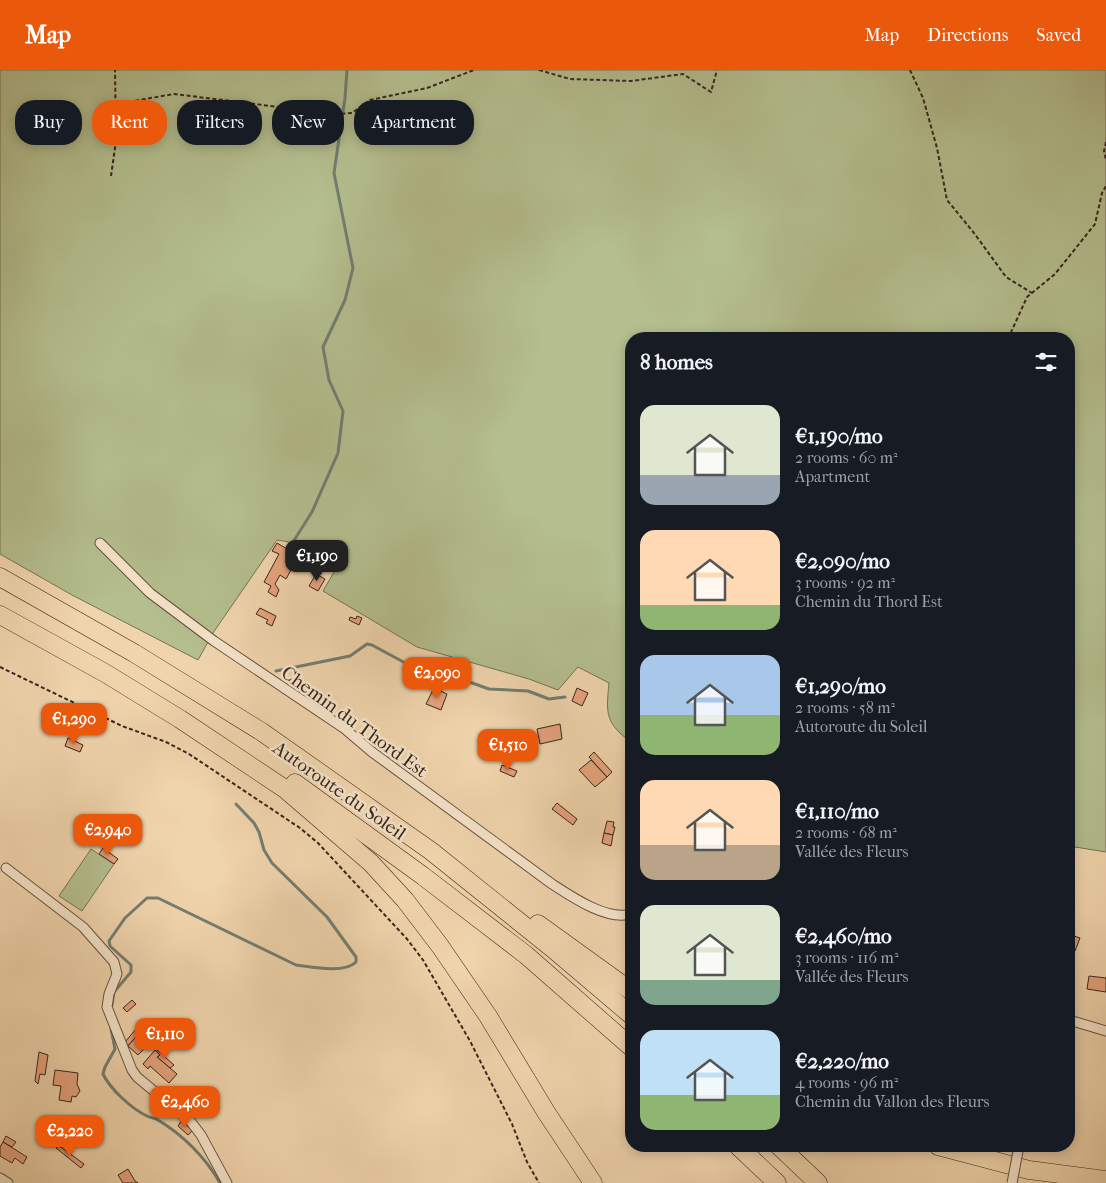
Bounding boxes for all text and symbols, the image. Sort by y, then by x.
text: Map [25,21,71,49]
text: Map [865,25,899,46]
text: Directions [927,25,1008,46]
text: Saved [1036,25,1081,46]
chip: Buy [15,100,82,145]
chip: Rent [92,100,167,145]
chip: Filters [177,100,262,145]
chip: New [272,100,344,145]
chip: Apartment [354,100,474,145]
icon: filters [1032,348,1060,376]
text: 8 homes [640,350,713,374]
text: €1,190/mo [795,424,883,448]
icon: home [680,425,740,485]
text: 2 rooms · 60 m² [795,448,898,467]
text: Apartment [795,467,870,486]
pin: €1,190 [276,540,358,582]
text: €1,190 [296,546,338,565]
text: €2,090/mo [795,549,890,573]
icon: home [680,550,740,610]
text: 3 rooms · 92 m² [795,573,895,592]
text: Chemin du Thord Est [795,592,943,611]
pin: €2,090 [396,656,478,699]
street label: Chemin du Thord Est [277,661,432,782]
text: €2,090 [413,663,461,682]
text: €1,290/mo [795,674,886,698]
icon: home [680,675,740,735]
text: 2 rooms · 58 m² [795,698,895,717]
pin: €1,290 [33,702,115,745]
text: €1,290 [52,709,96,728]
text: Autoroute du Soleil [795,717,927,736]
pin: €1,510 [467,728,549,771]
text: €1,510 [488,735,528,754]
street label: Autoroute du Soleil [268,736,410,845]
text: €1,110/mo [795,799,879,823]
icon: home [680,800,740,860]
pin: €2,940 [67,814,149,856]
text: €2,940 [84,820,132,839]
text: 2 rooms · 68 m² [795,823,897,842]
text: Vallée des Fleurs [795,842,908,861]
text: €2,460/mo [795,924,892,948]
icon: home [680,925,740,985]
text: 3 rooms · 116 m² [795,948,898,967]
text: Vallée des Fleurs [795,967,908,986]
pin: €1,110 [124,1018,206,1060]
text: €1,110 [146,1024,184,1043]
text: €2,220/mo [795,1049,889,1073]
icon: home [680,1050,740,1110]
text: 4 rooms · 96 m² [795,1073,898,1092]
pin: €2,460 [144,1086,226,1128]
text: €2,460 [161,1092,209,1111]
text: Chemin du Vallon des Fleurs [795,1092,989,1111]
pin: €2,220 [29,1114,111,1157]
text: €2,220 [47,1121,93,1140]

